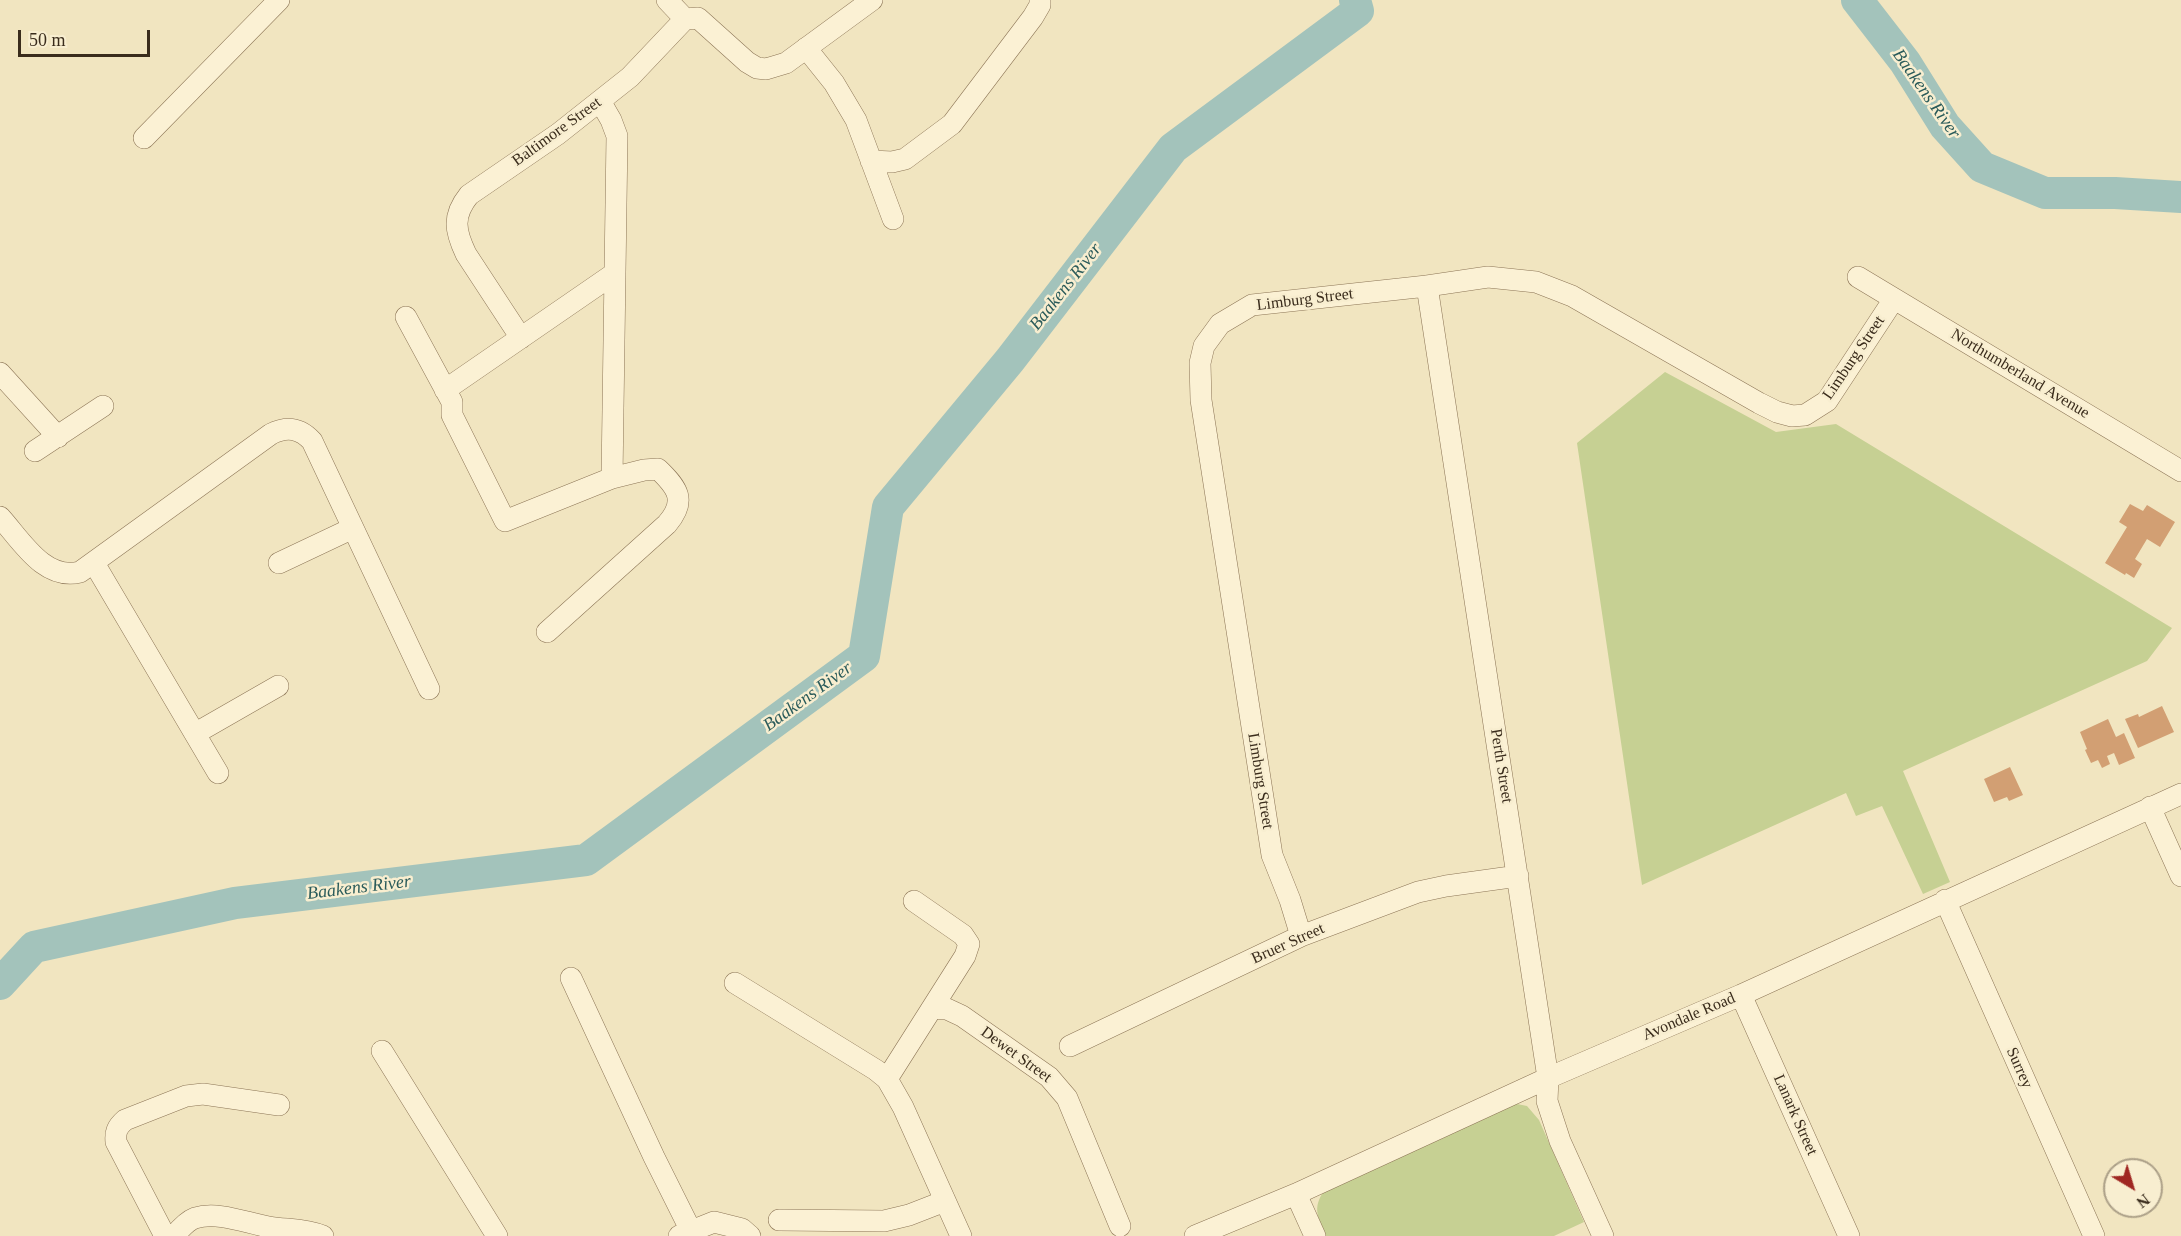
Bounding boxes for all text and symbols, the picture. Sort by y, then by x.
scale bar [21,18,153,56]
text: 50 m [29,30,66,50]
water label: Baakens River [1887,45,1965,143]
street label: Baltimore Street [509,93,605,171]
water label: Baakens River [1025,239,1107,335]
street label: Limburg Street [1256,285,1354,315]
street label: Limburg Street [1819,312,1889,404]
street label: Northumberland Avenue [1947,325,2093,423]
water label: Baakens River [759,658,857,736]
street label: Perth Street [1486,727,1516,805]
street label: Limburg Street [1243,732,1277,830]
water label: Baakens River [306,871,412,905]
street label: Bruer Street [1249,919,1327,969]
street label: Avondale Road [1640,989,1738,1045]
street label: Dewet Street [977,1023,1055,1087]
street label: Surrey [2002,1045,2036,1091]
street label: Lanark Street [1769,1072,1821,1158]
north arrow [2103,1158,2163,1218]
text: N [2133,1191,2153,1211]

